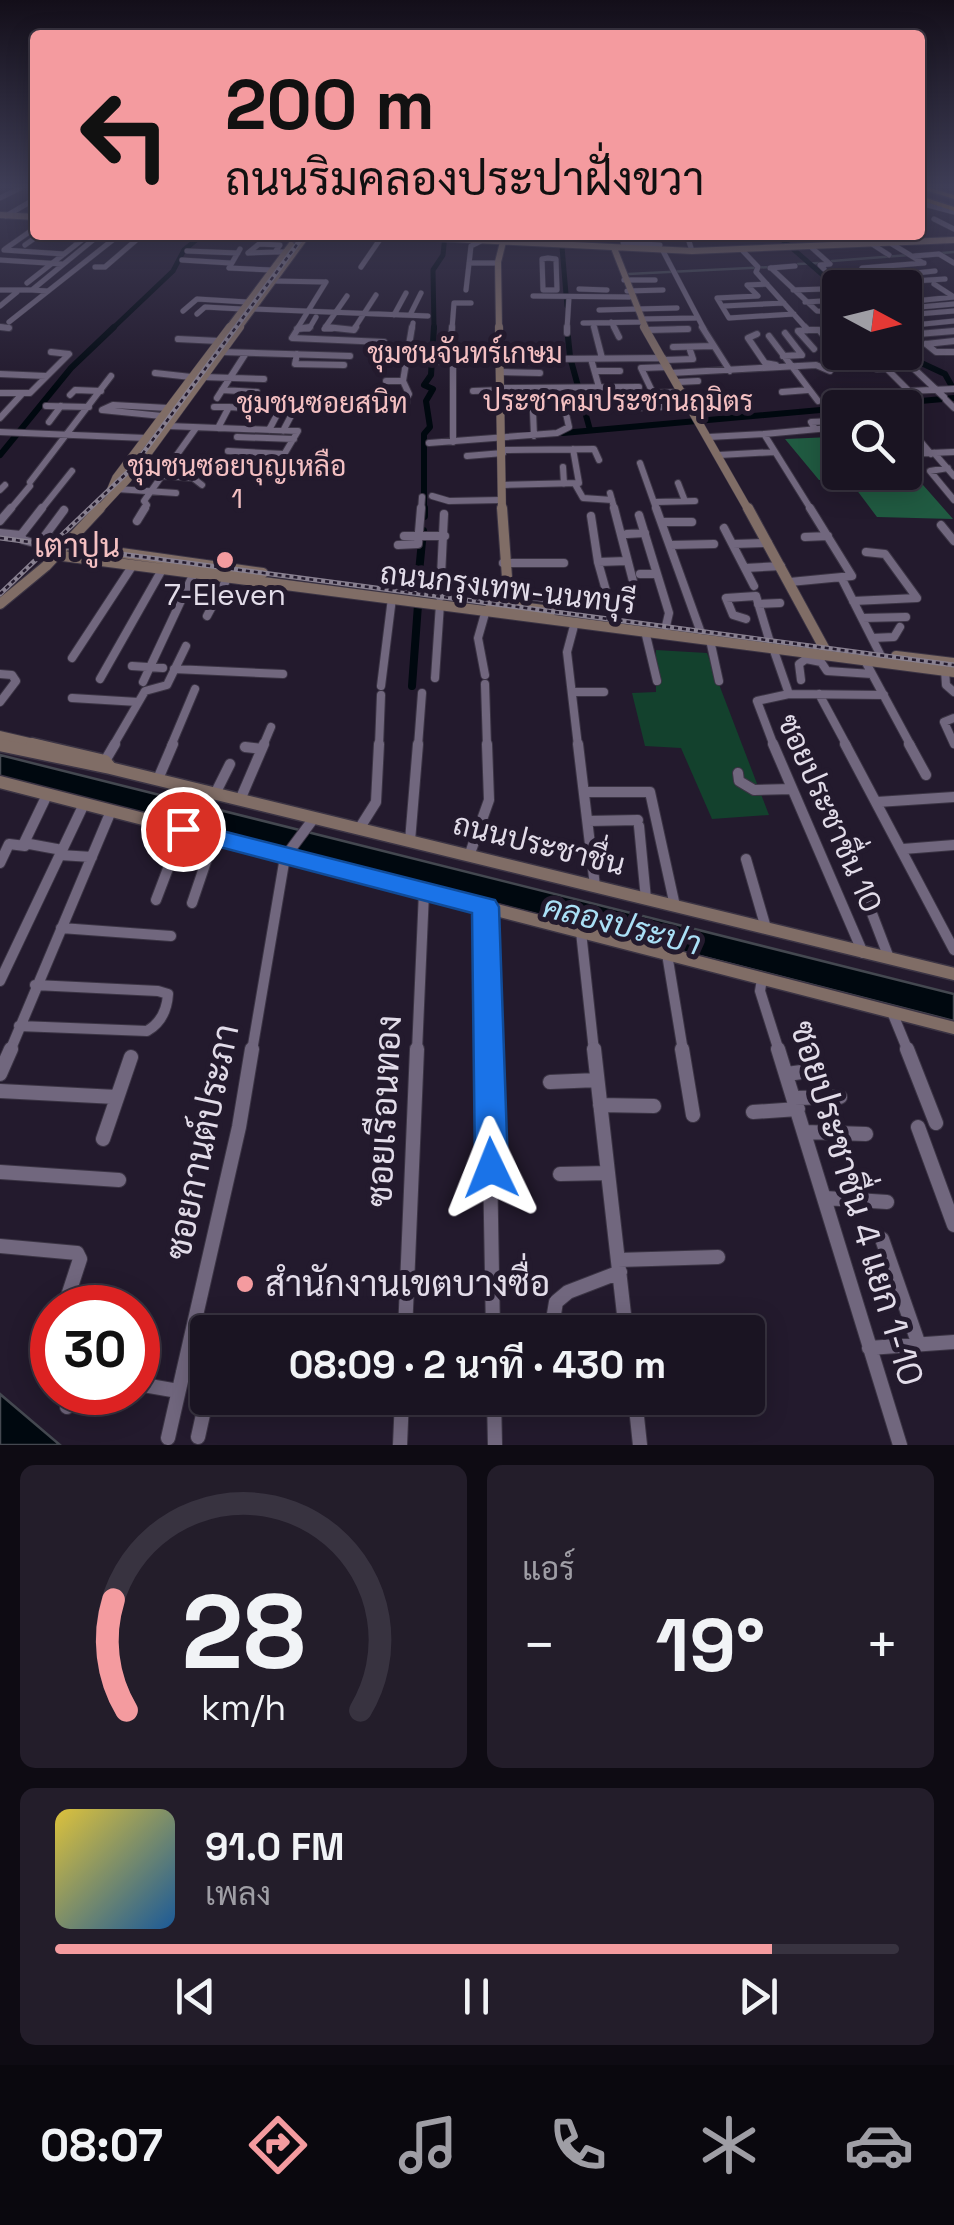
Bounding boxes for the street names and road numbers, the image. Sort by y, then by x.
street label: ถนนกรุงเทพ-นนทบุรี [378,553,638,625]
street label: ซอยประชาชื่น 10 [769,705,897,918]
street label: ถนนประชาชื่น [449,798,630,884]
street label: ซอยประชาชื่น 4 แยก 1-10 [781,1013,942,1391]
street label: ซอยเรือนทอง [356,1014,411,1208]
street label: ซอยกานต์ประภา [155,1020,248,1264]

